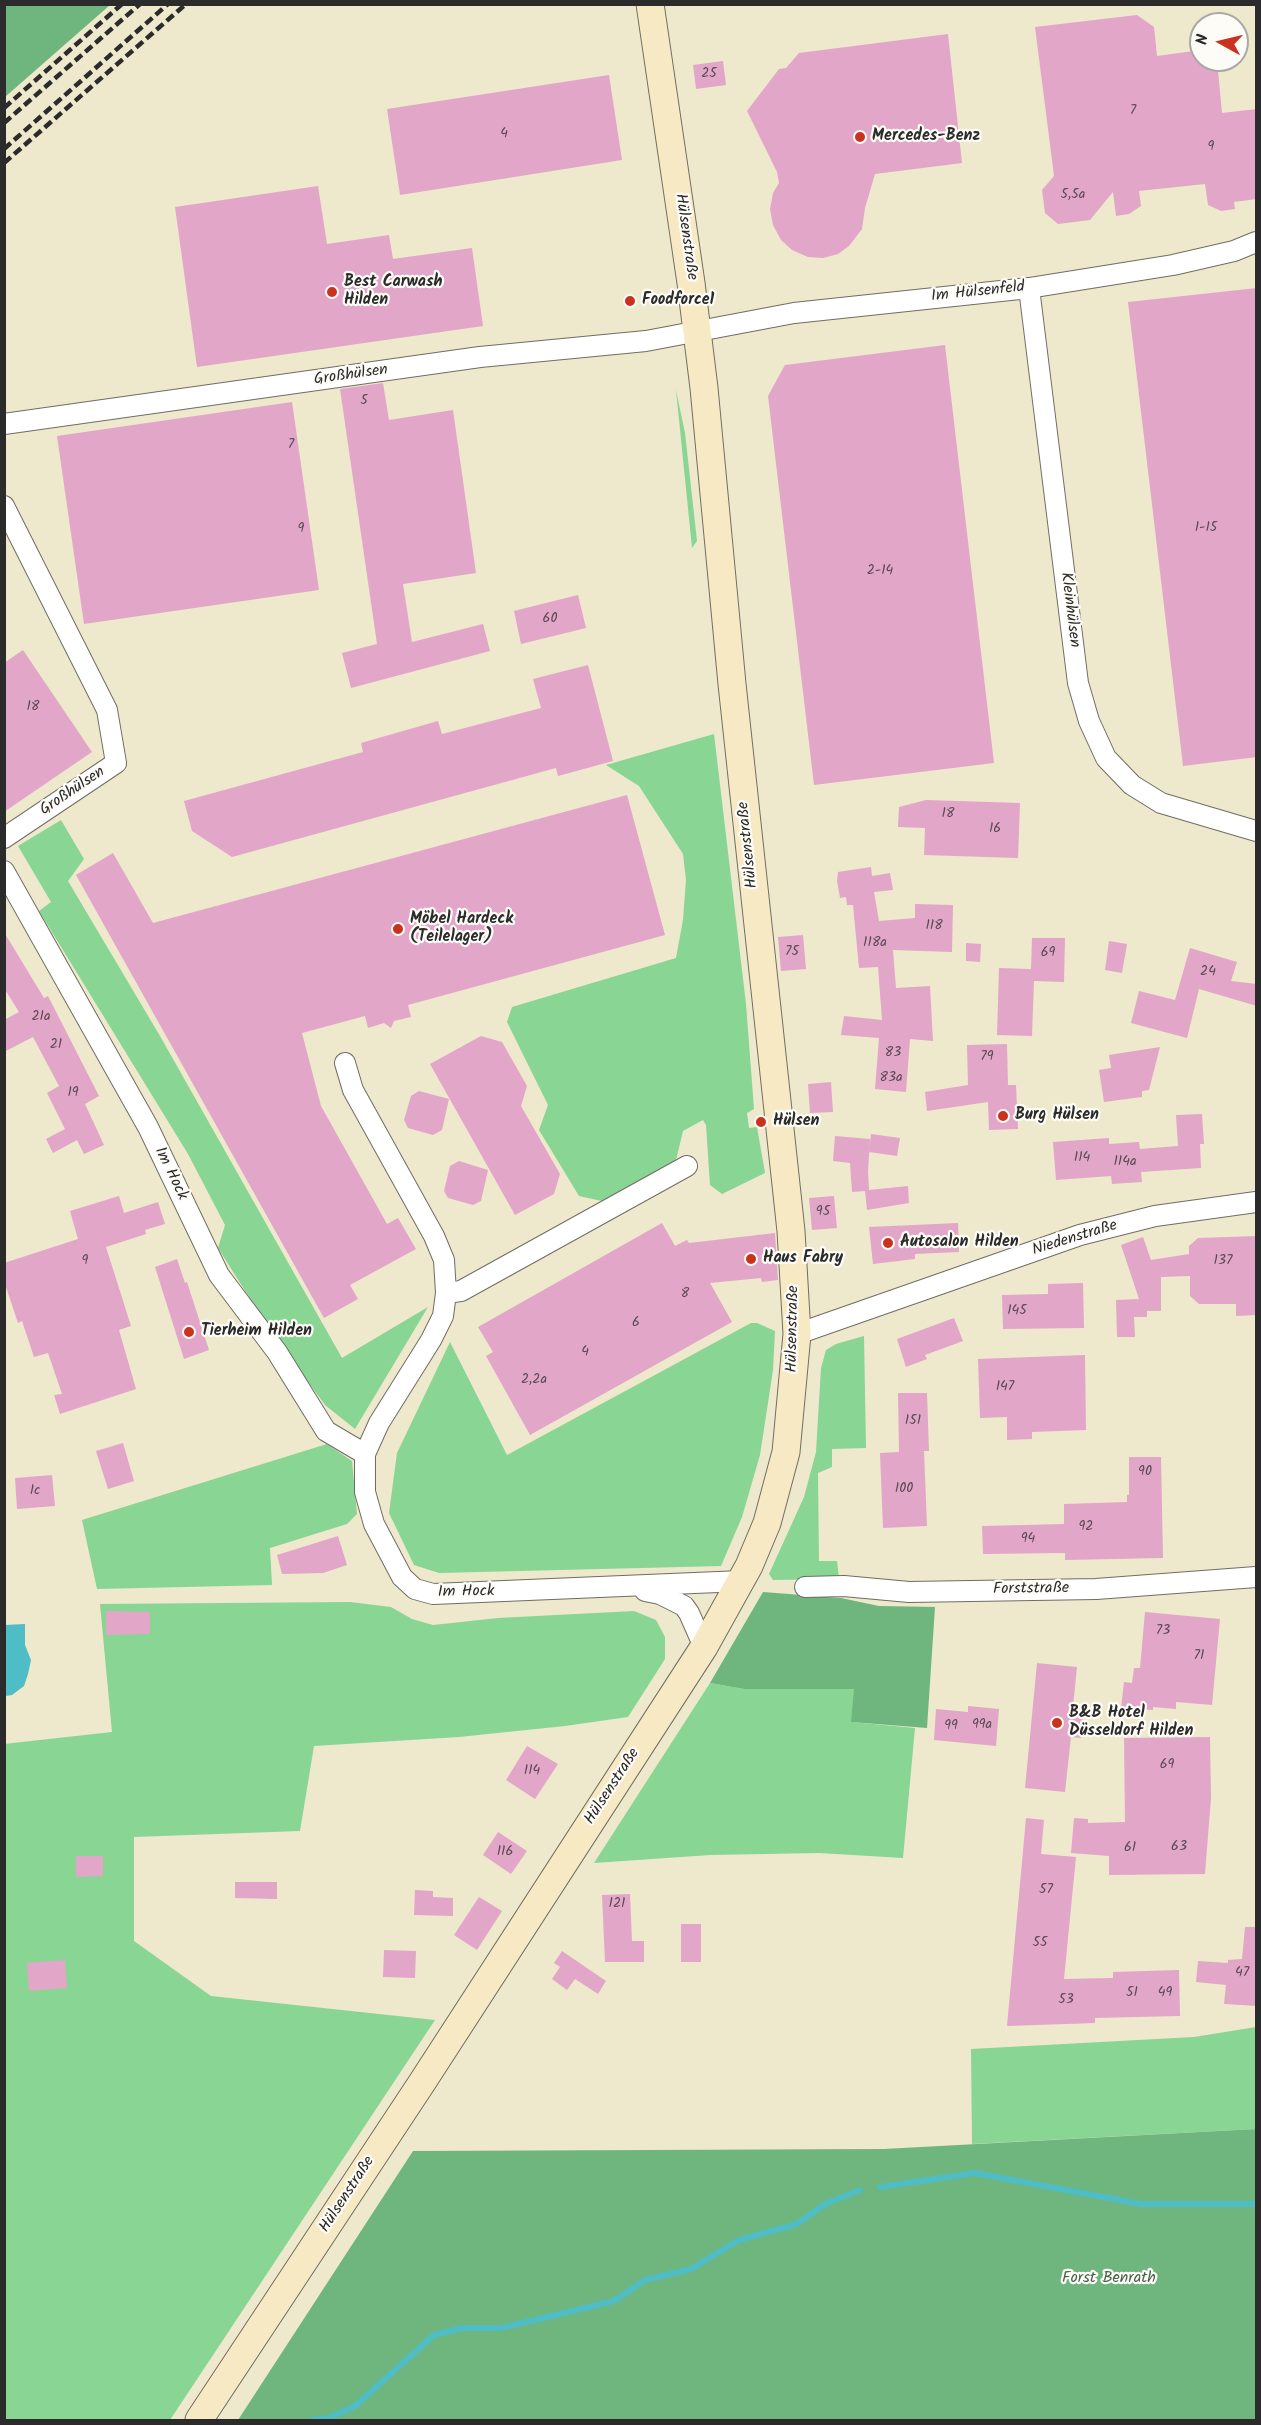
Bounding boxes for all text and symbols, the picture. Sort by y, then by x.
north arrow [1189,12,1249,72]
text: N [1190,33,1216,46]
house number: 25 [701,67,717,83]
house number: 7 [1130,104,1136,120]
house number: 4 [500,127,508,143]
place label: Mercedes-Benz [872,127,980,147]
marker: Mercedes-Benz [853,130,867,144]
house number: 9 [1208,140,1214,156]
house number: 5,5a [1061,188,1085,204]
street label: Hülsenstraße [669,192,701,282]
place label: Best Carwash Hilden [344,273,442,311]
street label: Im Hülsenfeld [930,279,1026,307]
marker: Best Carwash Hilden [325,285,339,299]
place label: Foodforce1 [642,291,714,311]
marker: Foodforce1 [623,294,637,308]
street label: Großhülsen [313,361,389,391]
house number: 5 [360,394,368,410]
house number: 7 [288,438,294,454]
house number: 1-15 [1195,521,1217,537]
house number: 9 [298,522,304,538]
house number: 2-14 [867,564,893,580]
street label: Kleinhülsen [1055,571,1083,649]
house number: 60 [543,612,557,628]
house number: 18 [27,700,39,716]
street label: Großhülsen [37,763,109,821]
street label: Hülsenstraße [735,801,763,889]
house number: 18 [942,807,954,823]
house number: 16 [989,822,1001,838]
place label: Möbel Hardeck (Teilelager) [410,910,513,948]
house number: 118 [925,919,943,935]
marker: Möbel Hardeck (Teilelager) [391,922,405,936]
house number: 118a [863,936,887,952]
house number: 75 [785,945,799,961]
house number: 69 [1041,946,1055,962]
house number: 24 [1200,965,1216,981]
house number: 21a [31,1010,51,1026]
house number: 21 [50,1038,62,1054]
house number: 83 [885,1046,901,1062]
house number: 79 [980,1050,994,1066]
house number: 83a [880,1071,902,1087]
house number: 19 [67,1086,79,1102]
place label: Burg Hülsen [1015,1106,1099,1126]
marker: Burg Hülsen [996,1109,1010,1123]
place label: Hülsen [773,1112,819,1132]
marker: Hülsen [754,1115,768,1129]
street label: Im Hock [149,1144,191,1204]
house number: 114 [1074,1151,1090,1167]
house number: 114a [1113,1155,1137,1171]
house number: 95 [816,1205,830,1221]
street label: Niedenstraße [1030,1217,1120,1261]
place label: Autosalon Hilden [900,1233,1019,1253]
marker: Autosalon Hilden [881,1236,895,1250]
place label: Haus Fabry [763,1249,843,1269]
marker: Haus Fabry [744,1252,758,1266]
house number: 9 [82,1254,88,1270]
house number: 137 [1214,1254,1232,1270]
street label: Hülsenstraße [784,1285,804,1373]
house number: 8 [681,1287,689,1303]
house number: 145 [1007,1304,1027,1320]
house number: 6 [632,1316,640,1332]
place label: Tierheim Hilden [201,1322,312,1342]
marker: Tierheim Hilden [182,1325,196,1339]
house number: 4 [581,1345,589,1361]
house number: 2,2a [521,1373,547,1389]
house number: 147 [996,1380,1014,1396]
house number: 151 [905,1414,921,1430]
house number: 90 [1138,1465,1152,1481]
house number: 100 [895,1482,913,1498]
house number: 1c [30,1484,40,1500]
house number: 92 [1079,1520,1093,1536]
house number: 94 [1021,1532,1035,1548]
street label: Forststraße [993,1580,1069,1600]
street label: Im Hock [437,1583,495,1603]
house number: 73 [1156,1624,1170,1640]
house number: 71 [1194,1649,1204,1665]
place label: B&B Hotel Düsseldorf Hilden [1069,1704,1193,1742]
marker: B&B Hotel Düsseldorf Hilden [1050,1716,1064,1730]
house number: 99a [972,1718,992,1734]
house number: 99 [944,1719,958,1735]
street label: Hülsenstraße [581,1745,645,1829]
house number: 69 [1160,1758,1174,1774]
house number: 114 [524,1764,540,1780]
house number: 63 [1171,1840,1187,1856]
house number: 61 [1124,1841,1136,1857]
house number: 116 [497,1845,513,1861]
house number: 57 [1039,1883,1053,1899]
house number: 121 [609,1897,625,1913]
house number: 55 [1032,1936,1048,1952]
house number: 47 [1235,1966,1249,1982]
house number: 51 [1126,1986,1138,2002]
house number: 49 [1158,1986,1172,2002]
house number: 53 [1058,1993,1074,2009]
street label: Hülsenstraße [316,2153,380,2237]
park label: Forst Benrath [1062,2269,1156,2289]

